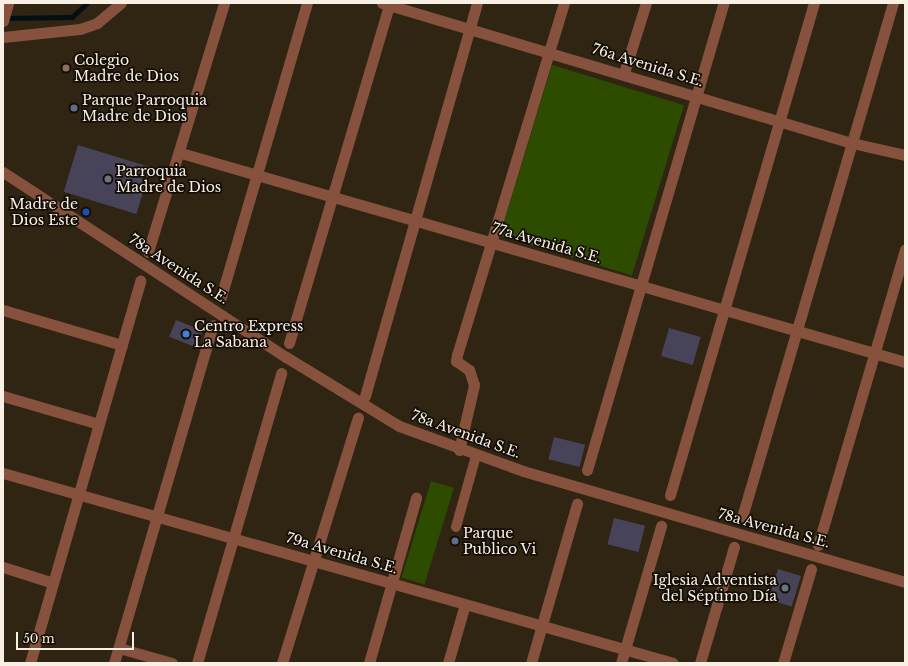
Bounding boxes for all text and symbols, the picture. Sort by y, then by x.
street label: 76a Avenida S.E. [590,40,706,90]
place label: Colegio Madre de Dios [74,52,179,84]
marker: Colegio Madre de Dios [61,63,71,73]
place label: Parque Parroquia Madre de Dios [82,92,207,124]
marker: Parque Parroquia Madre de Dios [69,103,79,113]
place label: Parroquia Madre de Dios [116,163,221,196]
marker: Parroquia Madre de Dios [103,174,113,184]
place label: Madre de Dios Este [9,196,78,228]
marker: Madre de Dios Este [81,207,91,217]
street label: 77a Avenida S.E. [490,219,604,267]
street label: 78a Avenida S.E. [126,230,232,308]
place label: Centro Express La Sabana [194,318,303,350]
marker: Centro Express La Sabana [181,329,191,339]
street label: 78a Avenida S.E. [409,406,523,462]
street label: 78a Avenida S.E. [716,505,832,551]
place label: Parque Publico Vi [463,525,537,558]
street label: 79a Avenida S.E. [284,529,400,577]
marker: Parque Publico Vi [450,536,460,546]
place label: Iglesia Adventista del Séptimo Día [652,572,777,604]
marker: Iglesia Adventista del Séptimo Día [780,583,790,593]
scale bar [18,624,136,650]
text: 50 m [23,631,55,646]

